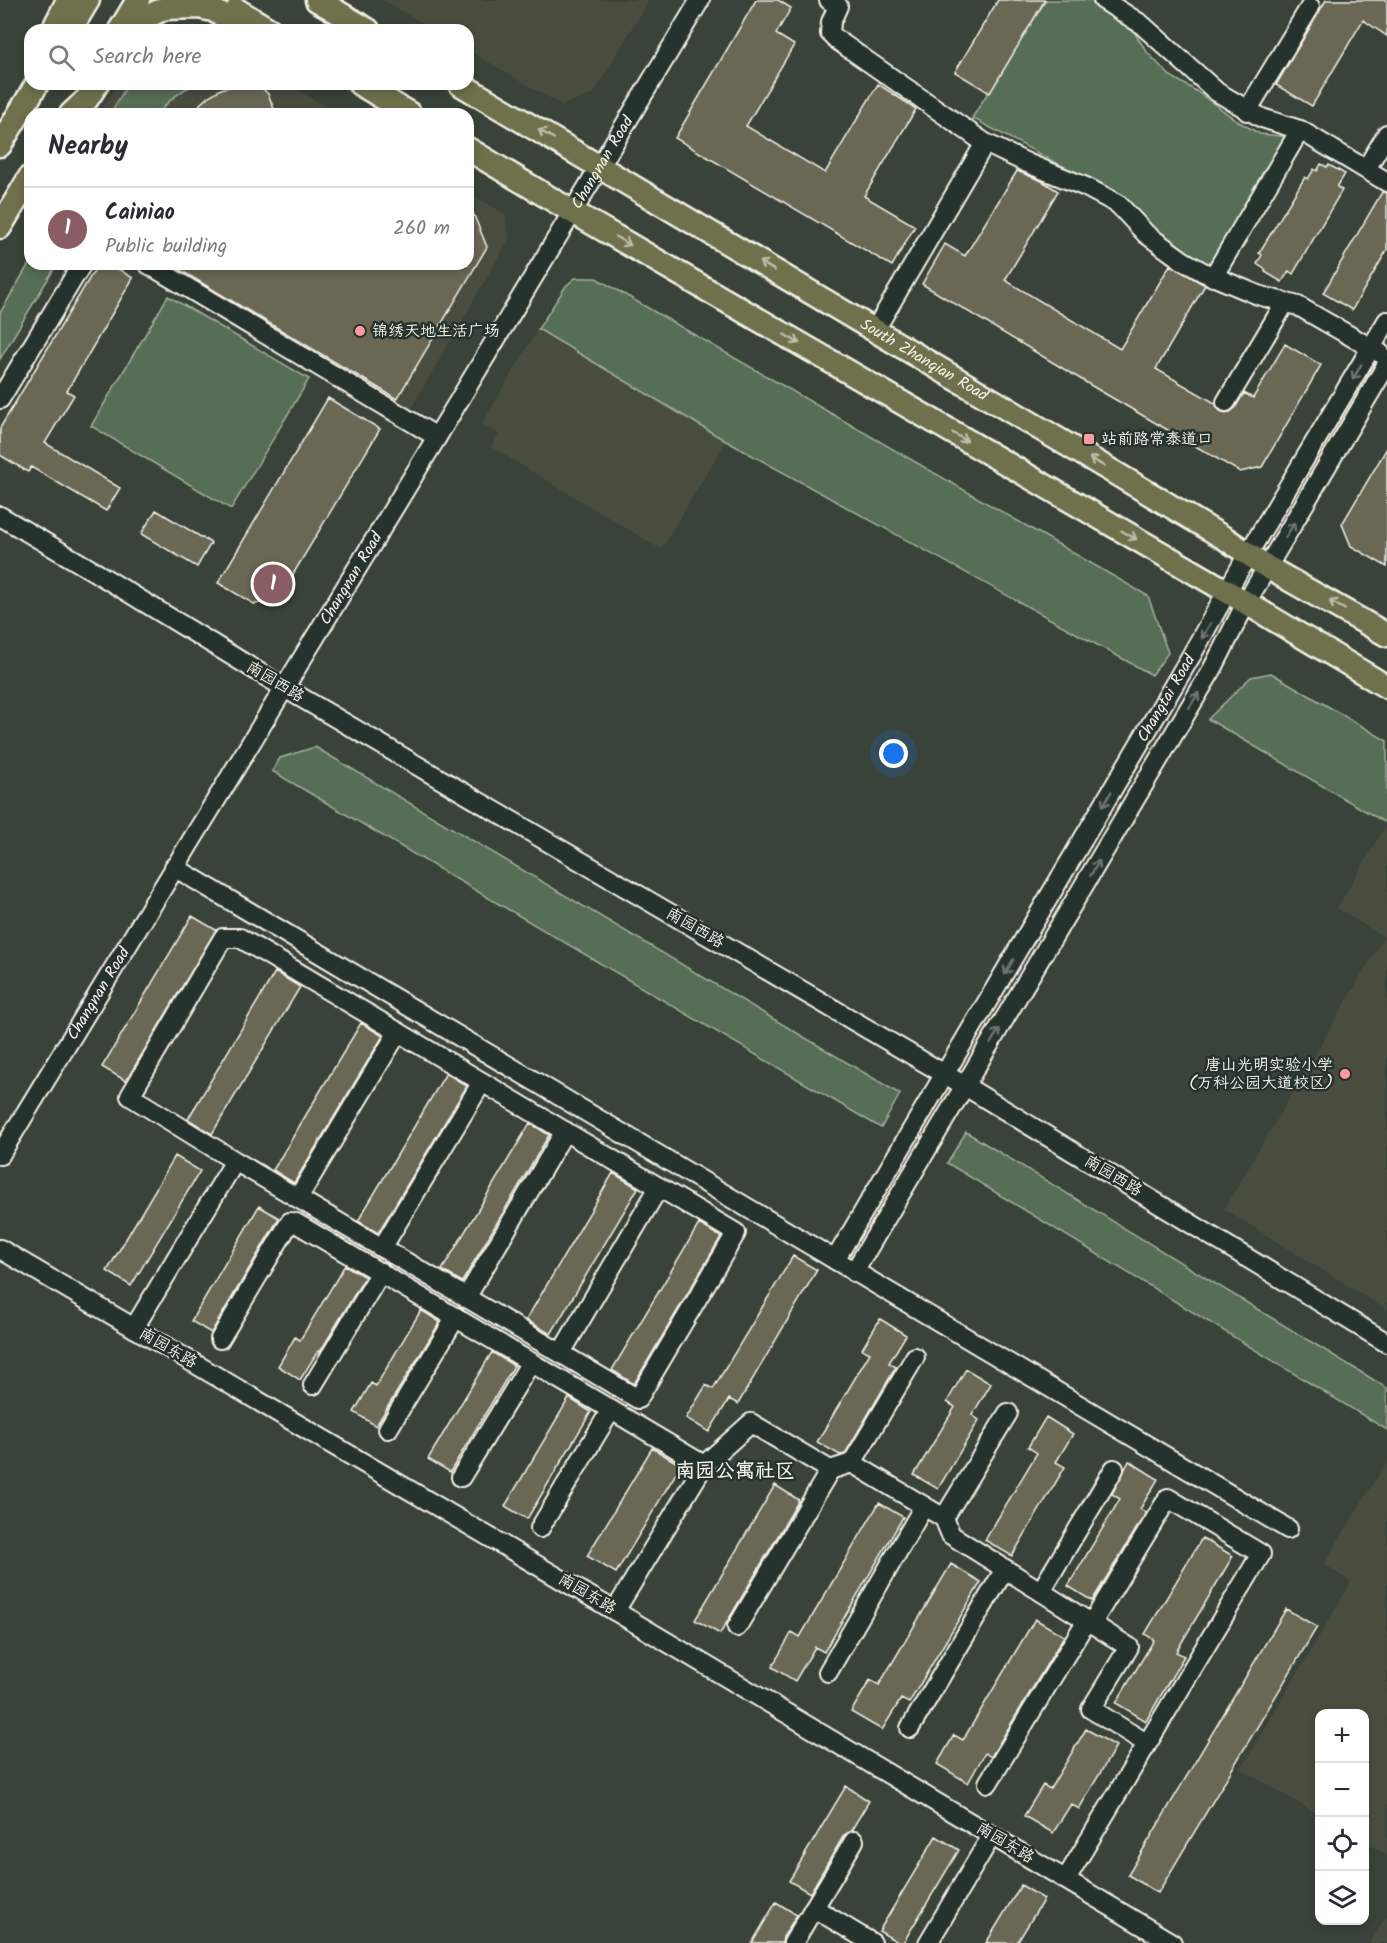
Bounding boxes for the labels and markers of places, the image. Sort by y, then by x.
place label: 锦绣天地生活广场 [372,319,500,344]
marker: 锦绣天地生活广场 [353,324,367,338]
place label: 站前路常泰道口 [1101,427,1213,452]
marker: 站前路常泰道口 [1082,432,1096,446]
pin: 1 [254,562,292,606]
place label: 唐山光明实验小学 (万科公园大道校区) [1189,1053,1333,1096]
marker: 唐山光明实验小学 (万科公园大道校区) [1338,1067,1352,1081]

